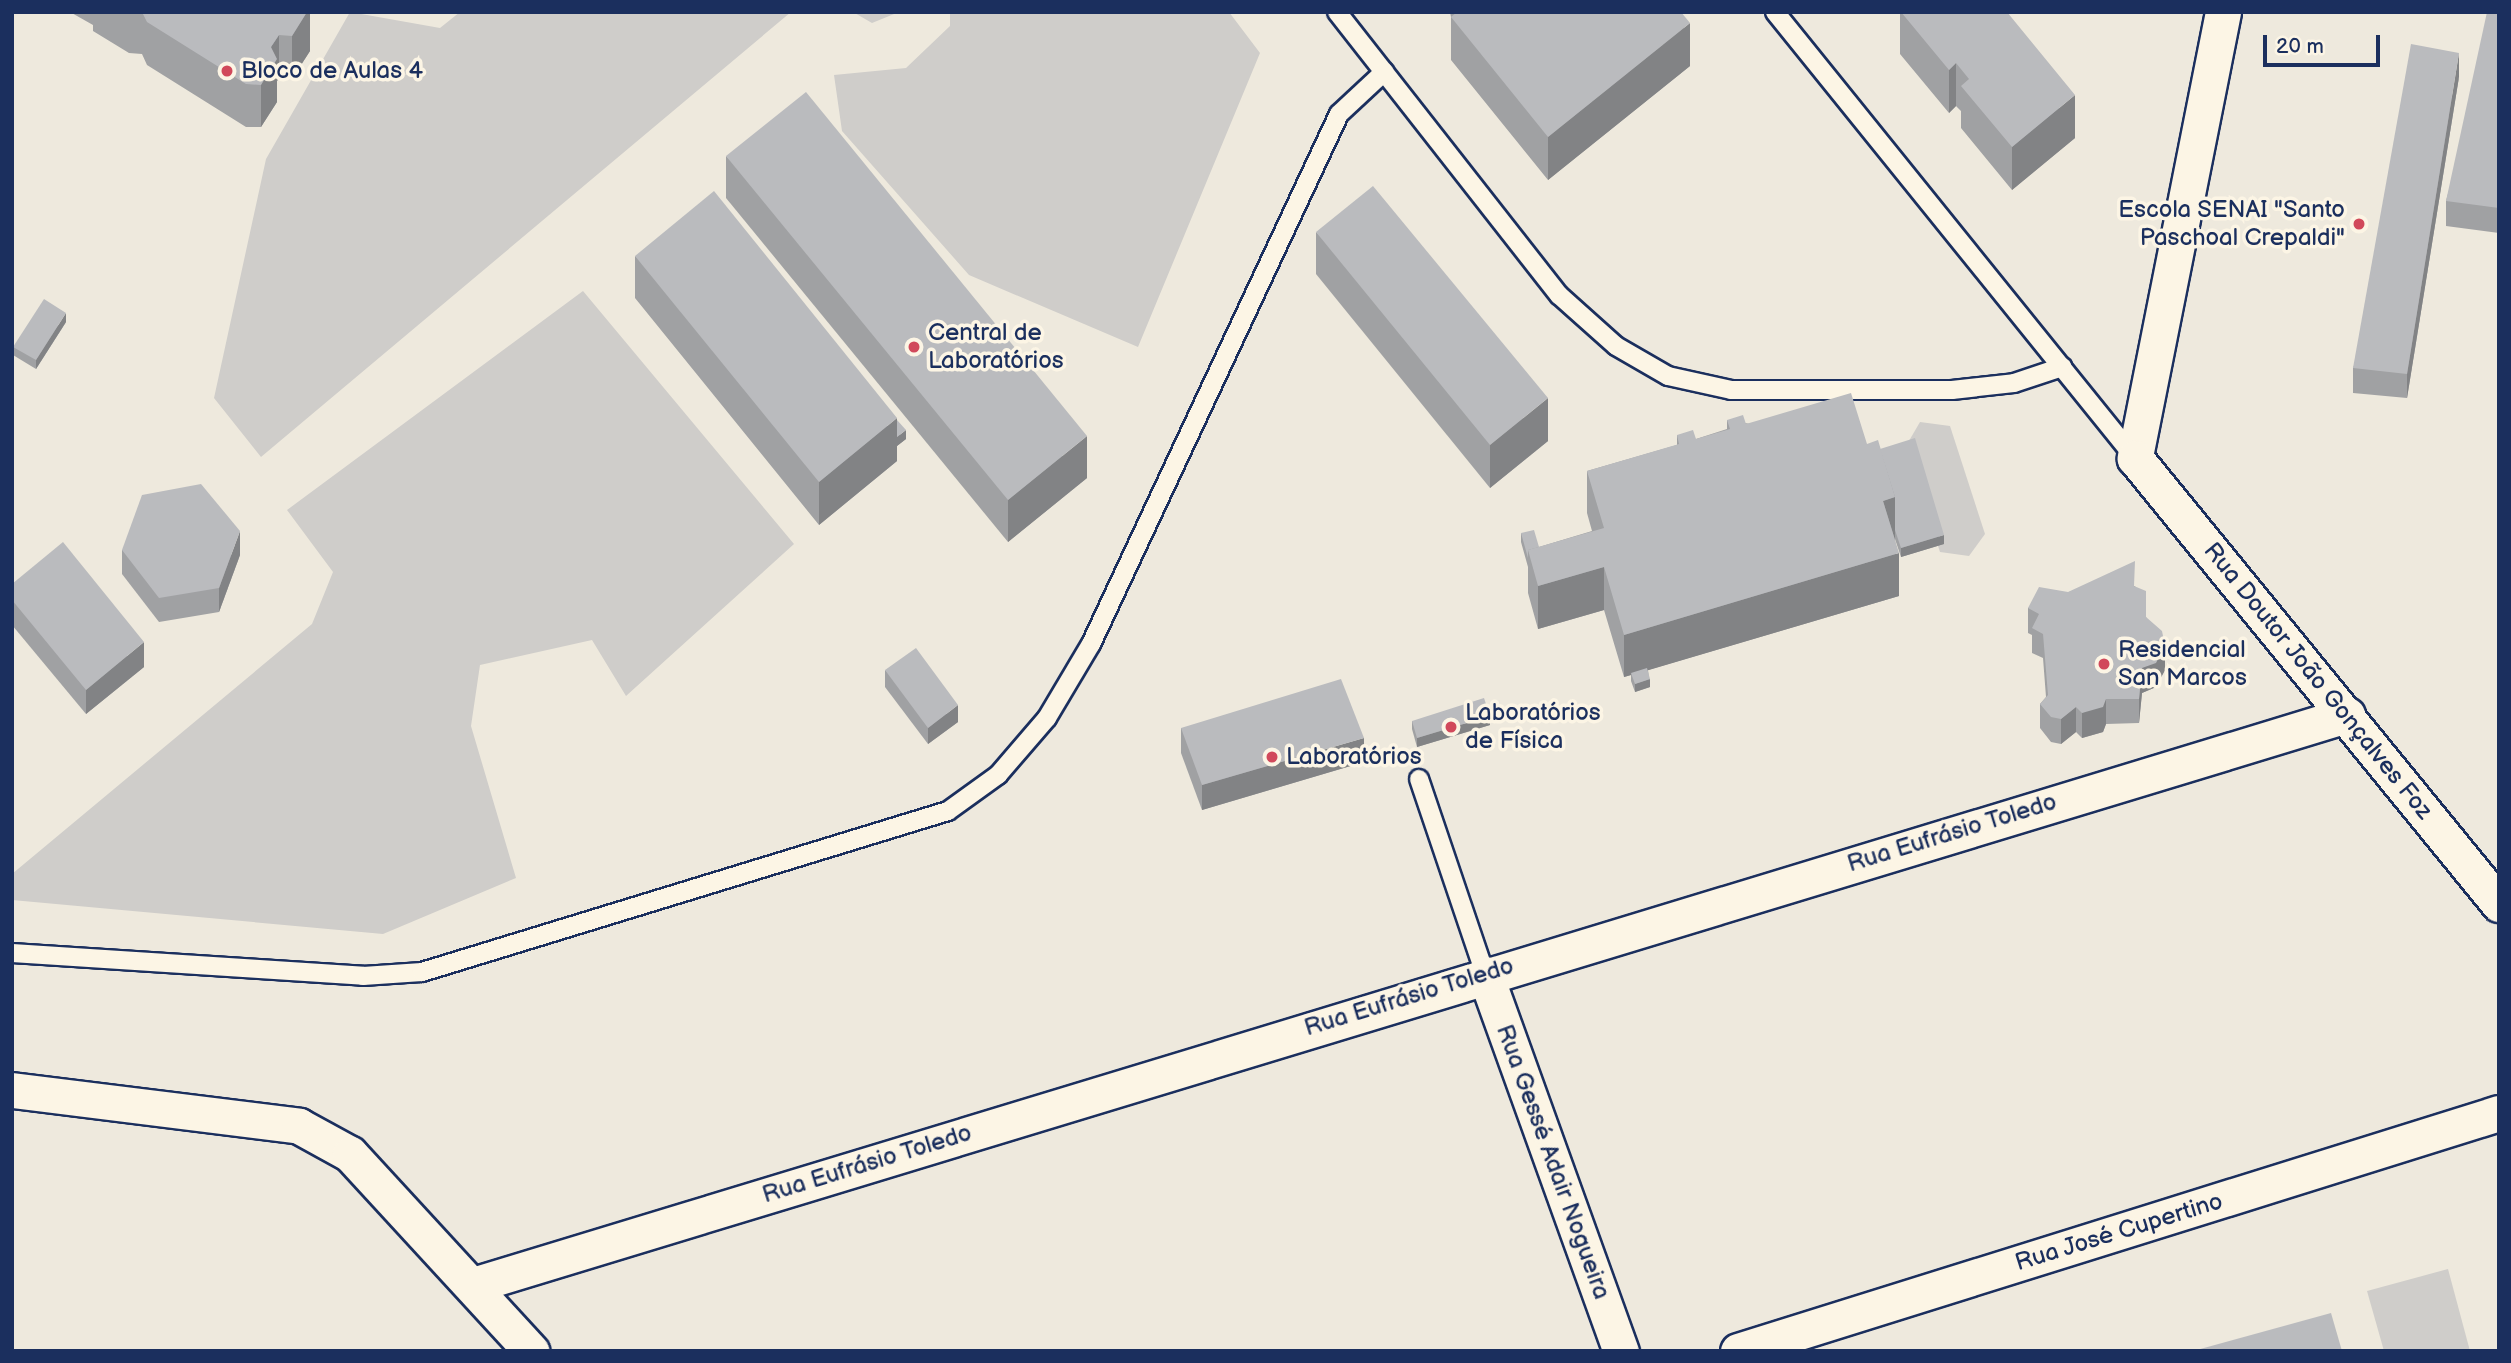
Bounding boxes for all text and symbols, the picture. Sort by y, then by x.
scale bar [2266,21,2383,65]
text: 20 m [2276,34,2324,59]
place label: Bloco de Aulas 4 [241,57,423,85]
marker: Bloco de Aulas 4 [219,63,235,79]
place label: Escola SENAI "Santo Paschoal Crepaldi" [2118,196,2345,252]
marker: Escola SENAI "Santo Paschoal Crepaldi" [2351,216,2367,232]
place label: Central de Laboratórios [928,319,1064,375]
marker: Central de Laboratórios [906,339,922,355]
street label: Rua Doutor João Gonçalves Foz [2197,536,2439,826]
place label: Residencial San Marcos [2118,636,2247,692]
marker: Residencial San Marcos [2096,656,2112,672]
place label: Laboratórios de Física [1465,699,1601,755]
marker: Laboratórios de Física [1443,719,1459,735]
place label: Laboratórios [1286,743,1422,771]
marker: Laboratórios [1264,749,1280,765]
street label: Rua Eufrásio Toledo [1843,787,2061,879]
street label: Rua Eufrásio Toledo [1300,951,1518,1043]
street label: Rua Gessé Adair Nogueira [1490,1021,1616,1303]
street label: Rua Eufrásio Toledo [758,1118,976,1210]
street label: Rua José Cupertino [2011,1187,2227,1277]

